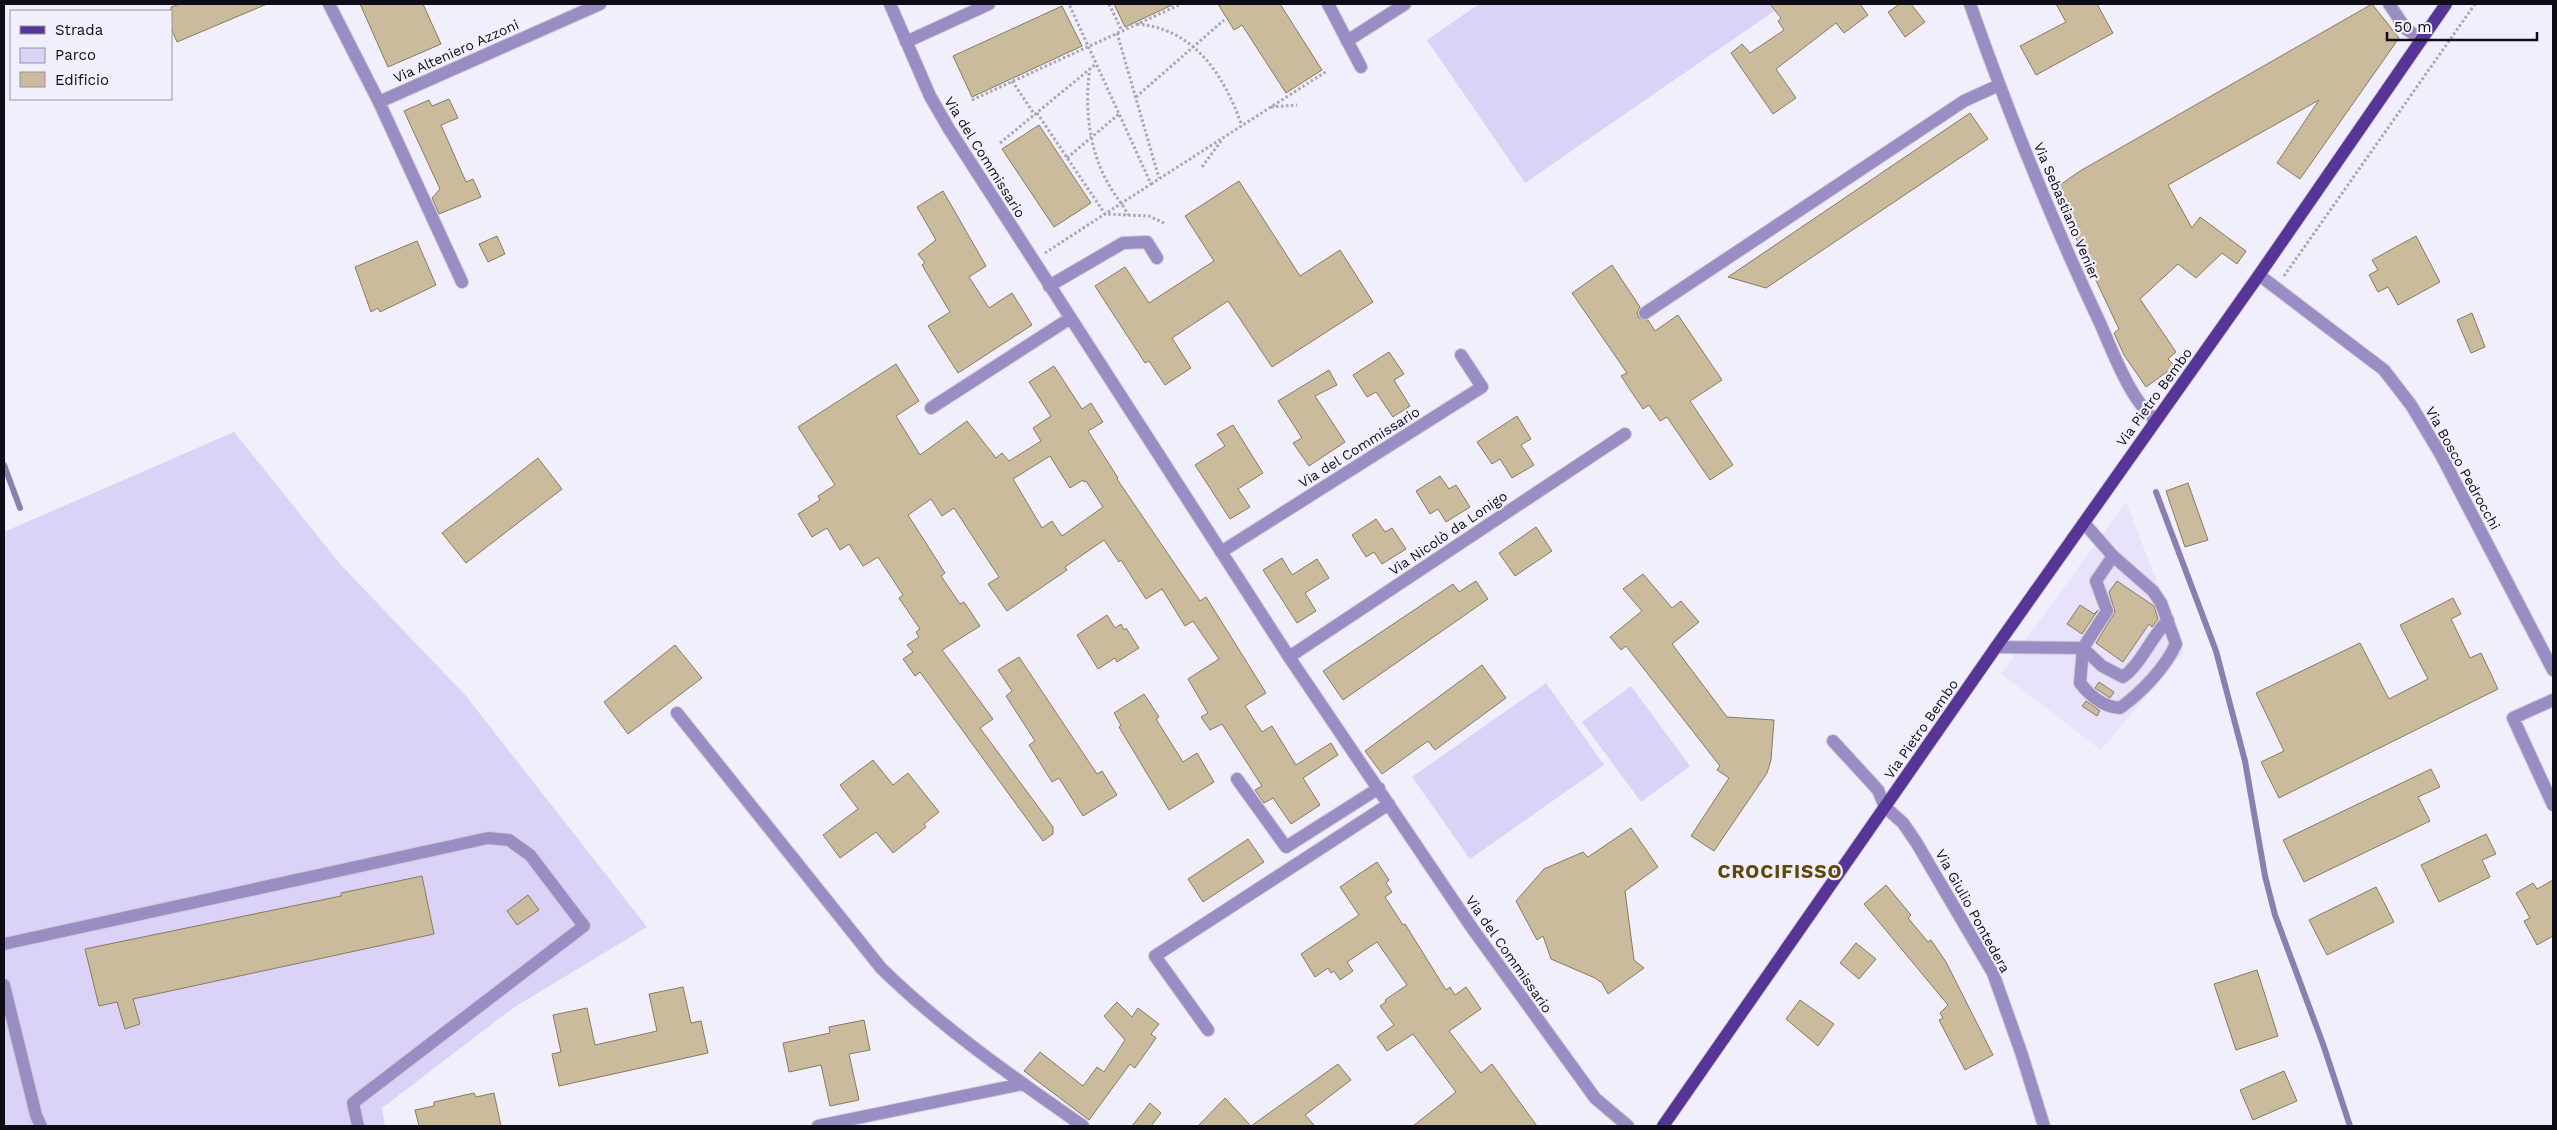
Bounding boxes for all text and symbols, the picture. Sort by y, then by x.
legend [10,10,172,100]
scale bar [2387,10,2537,42]
street label: Via Alteniero Azzoni [391,16,521,86]
text: 50 m [2394,18,2431,36]
text: Strada [55,21,104,39]
text: Parco [55,46,96,64]
text: Edificio [55,71,109,89]
street label: Via del Commissario [941,94,1029,220]
street label: Via Sebastiano Venier [2031,140,2103,282]
street label: Via Pietro Bembo [2113,345,2195,449]
street label: Via del Commissario [1296,403,1422,491]
street label: Via Bosco Pedrocchi [2422,404,2504,532]
street label: Via Nicolò da Lonigo [1386,488,1510,578]
street label: Via Pietro Bembo [1881,676,1961,782]
street label: Via Giulio Pontedera [1932,847,2014,975]
district label: CROCIFISSO [1717,860,1843,883]
street label: Via del Commissario [1462,892,1556,1016]

